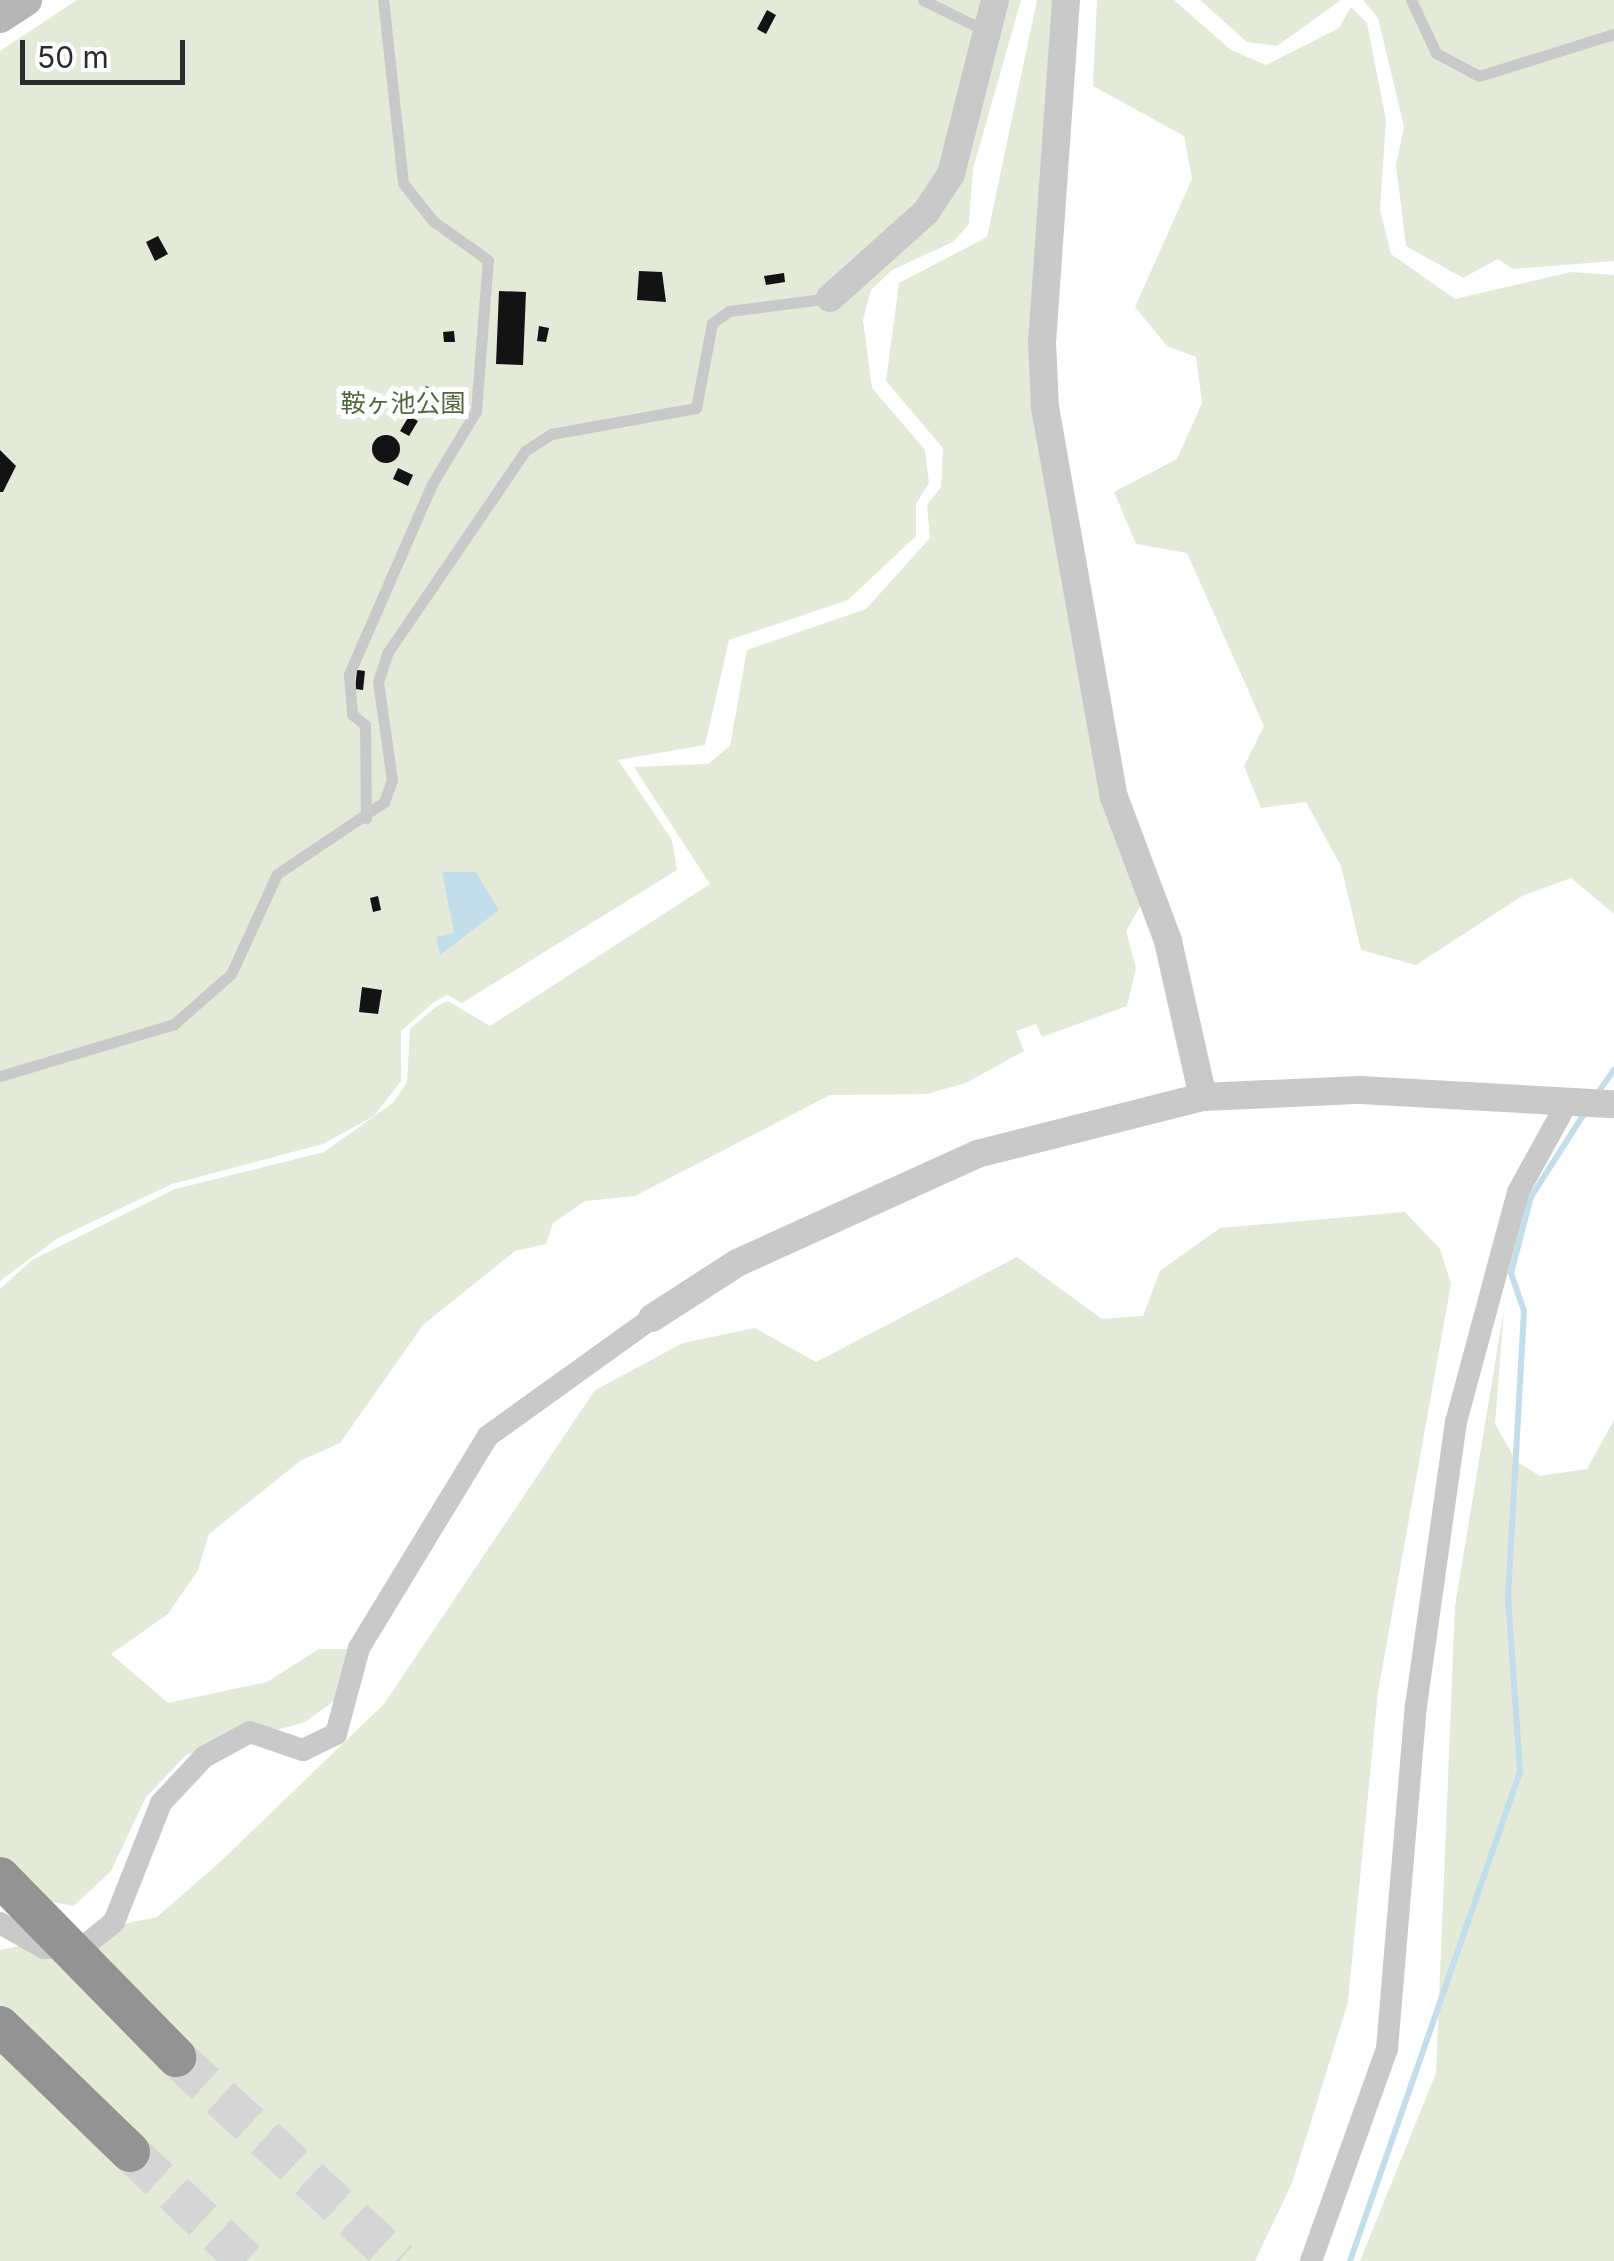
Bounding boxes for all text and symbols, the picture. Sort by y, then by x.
scale bar [25,20,190,82]
text: 50 m [37,39,109,75]
park label: 鞍ヶ池公園 [341,388,465,418]

